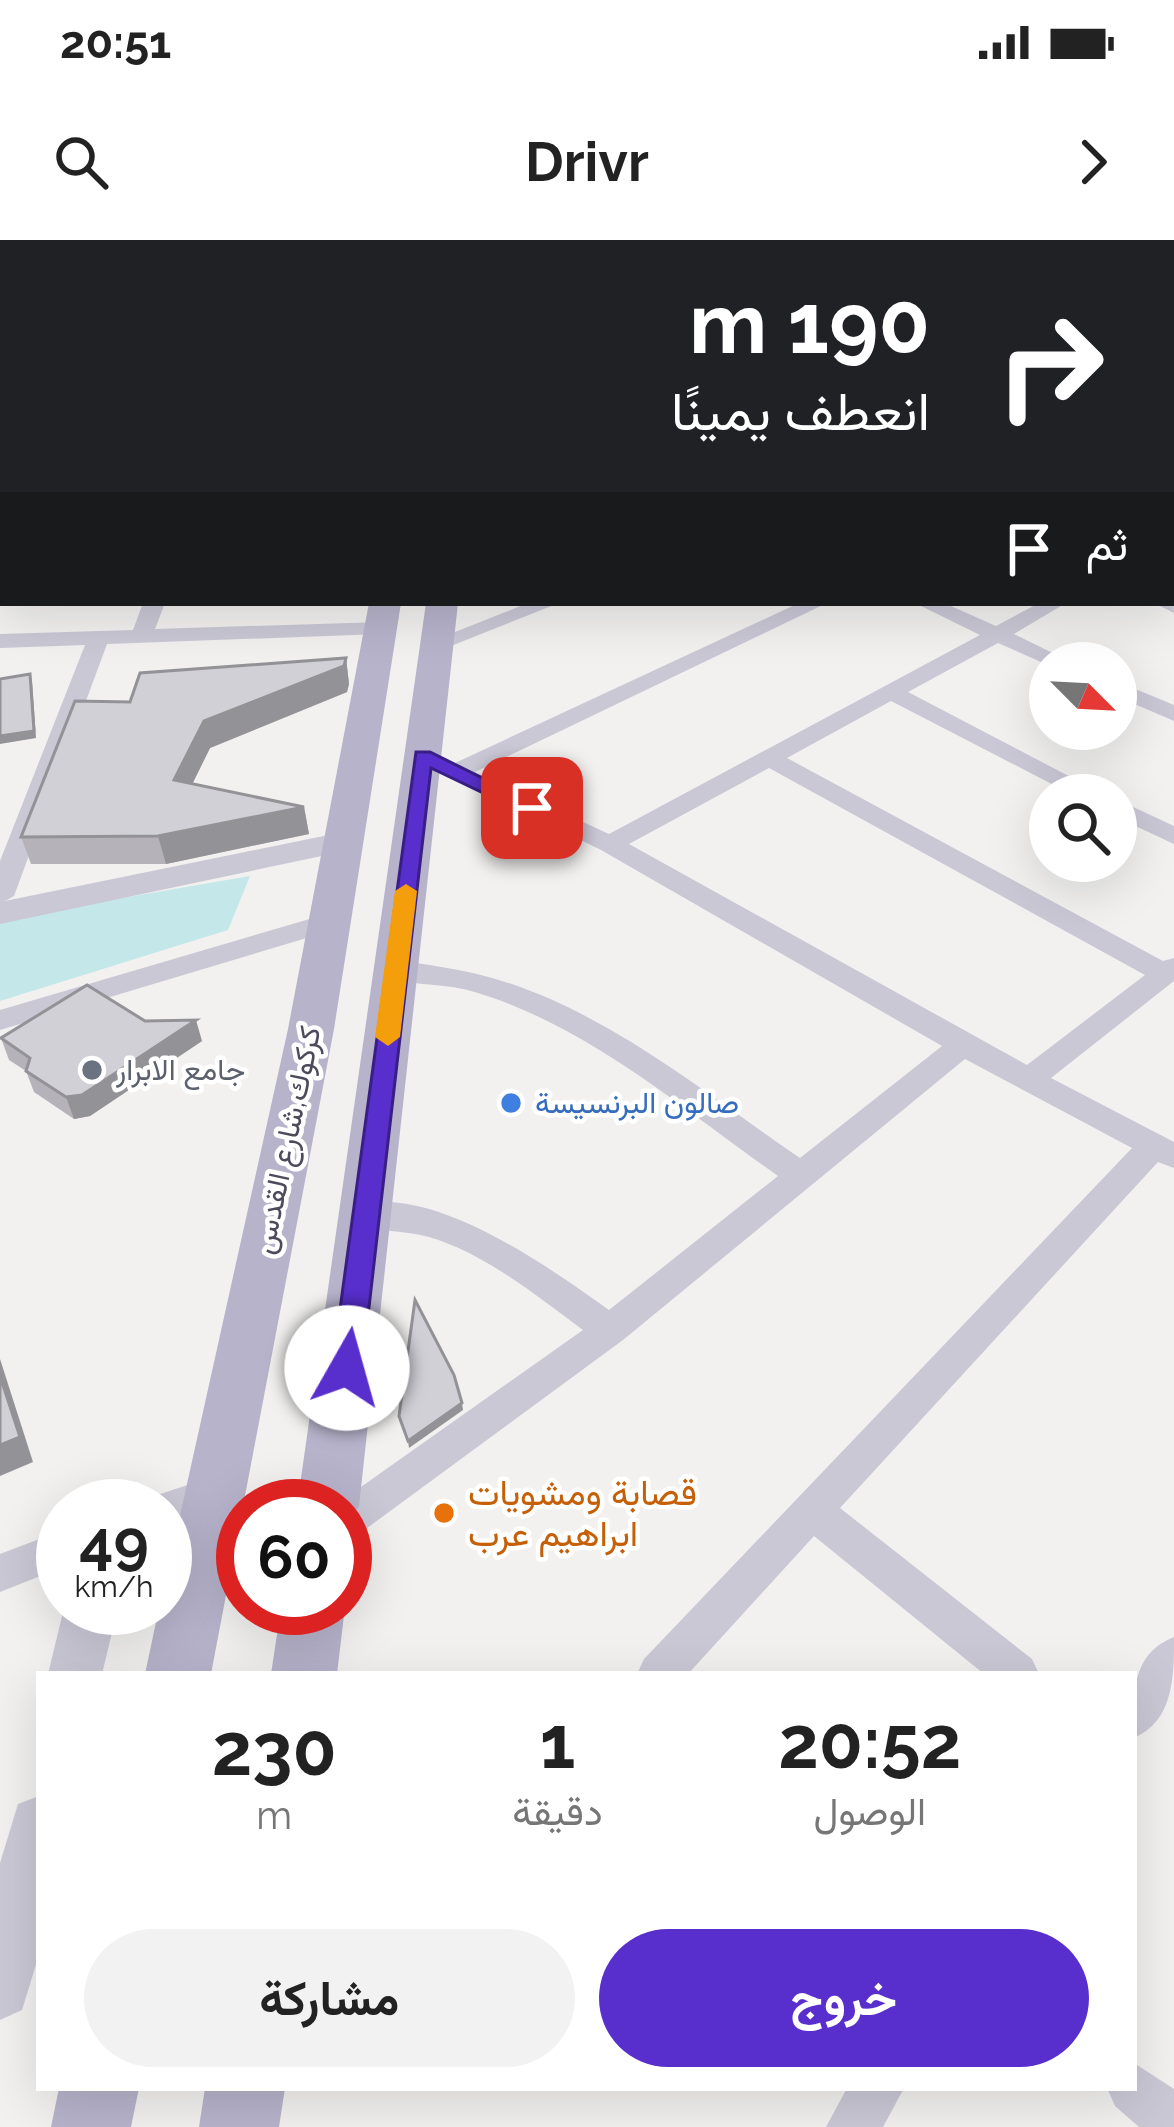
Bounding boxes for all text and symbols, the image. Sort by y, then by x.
text: 20:51 [60,16,171,69]
icon: search [48,129,114,195]
icon: forward [1060,129,1126,195]
text: Drivr [525,130,649,194]
text: 190 m [689,274,930,373]
icon: right [972,288,1128,444]
text: انعطف يمينًا [671,379,930,443]
icon: arrive [996,516,1062,582]
text: ثم [1086,518,1128,571]
north arrow [1029,642,1137,750]
map controls [1029,642,1137,882]
pin [481,757,583,859]
button: search [1029,774,1137,882]
icon: arrive [499,775,565,841]
street label: كركوك,شارع القدس [245,1023,331,1258]
place label: جامع الابرار [115,1052,245,1090]
marker: جامع الابرار [79,1057,105,1083]
place label: صالون البرنسيسة [535,1085,739,1121]
marker: صالون البرنسيسة [498,1090,524,1116]
position arrow [284,1305,410,1431]
place label: قصابة ومشويات ابراهيم عرب [468,1471,697,1557]
speed limit sign: 60 [216,1479,372,1635]
marker: قصابة ومشويات ابراهيم عرب [431,1500,457,1526]
text: 49 [79,1507,149,1577]
text: km/h [74,1569,154,1604]
text: 1 [540,1700,575,1785]
text: 20:52 [778,1700,961,1785]
text: 230 [212,1707,337,1792]
text: دقيقة [512,1788,603,1834]
text: الوصول [814,1788,926,1834]
text: m [256,1792,292,1838]
button: مشاركة [84,1929,575,2067]
button: خروج [599,1929,1089,2067]

